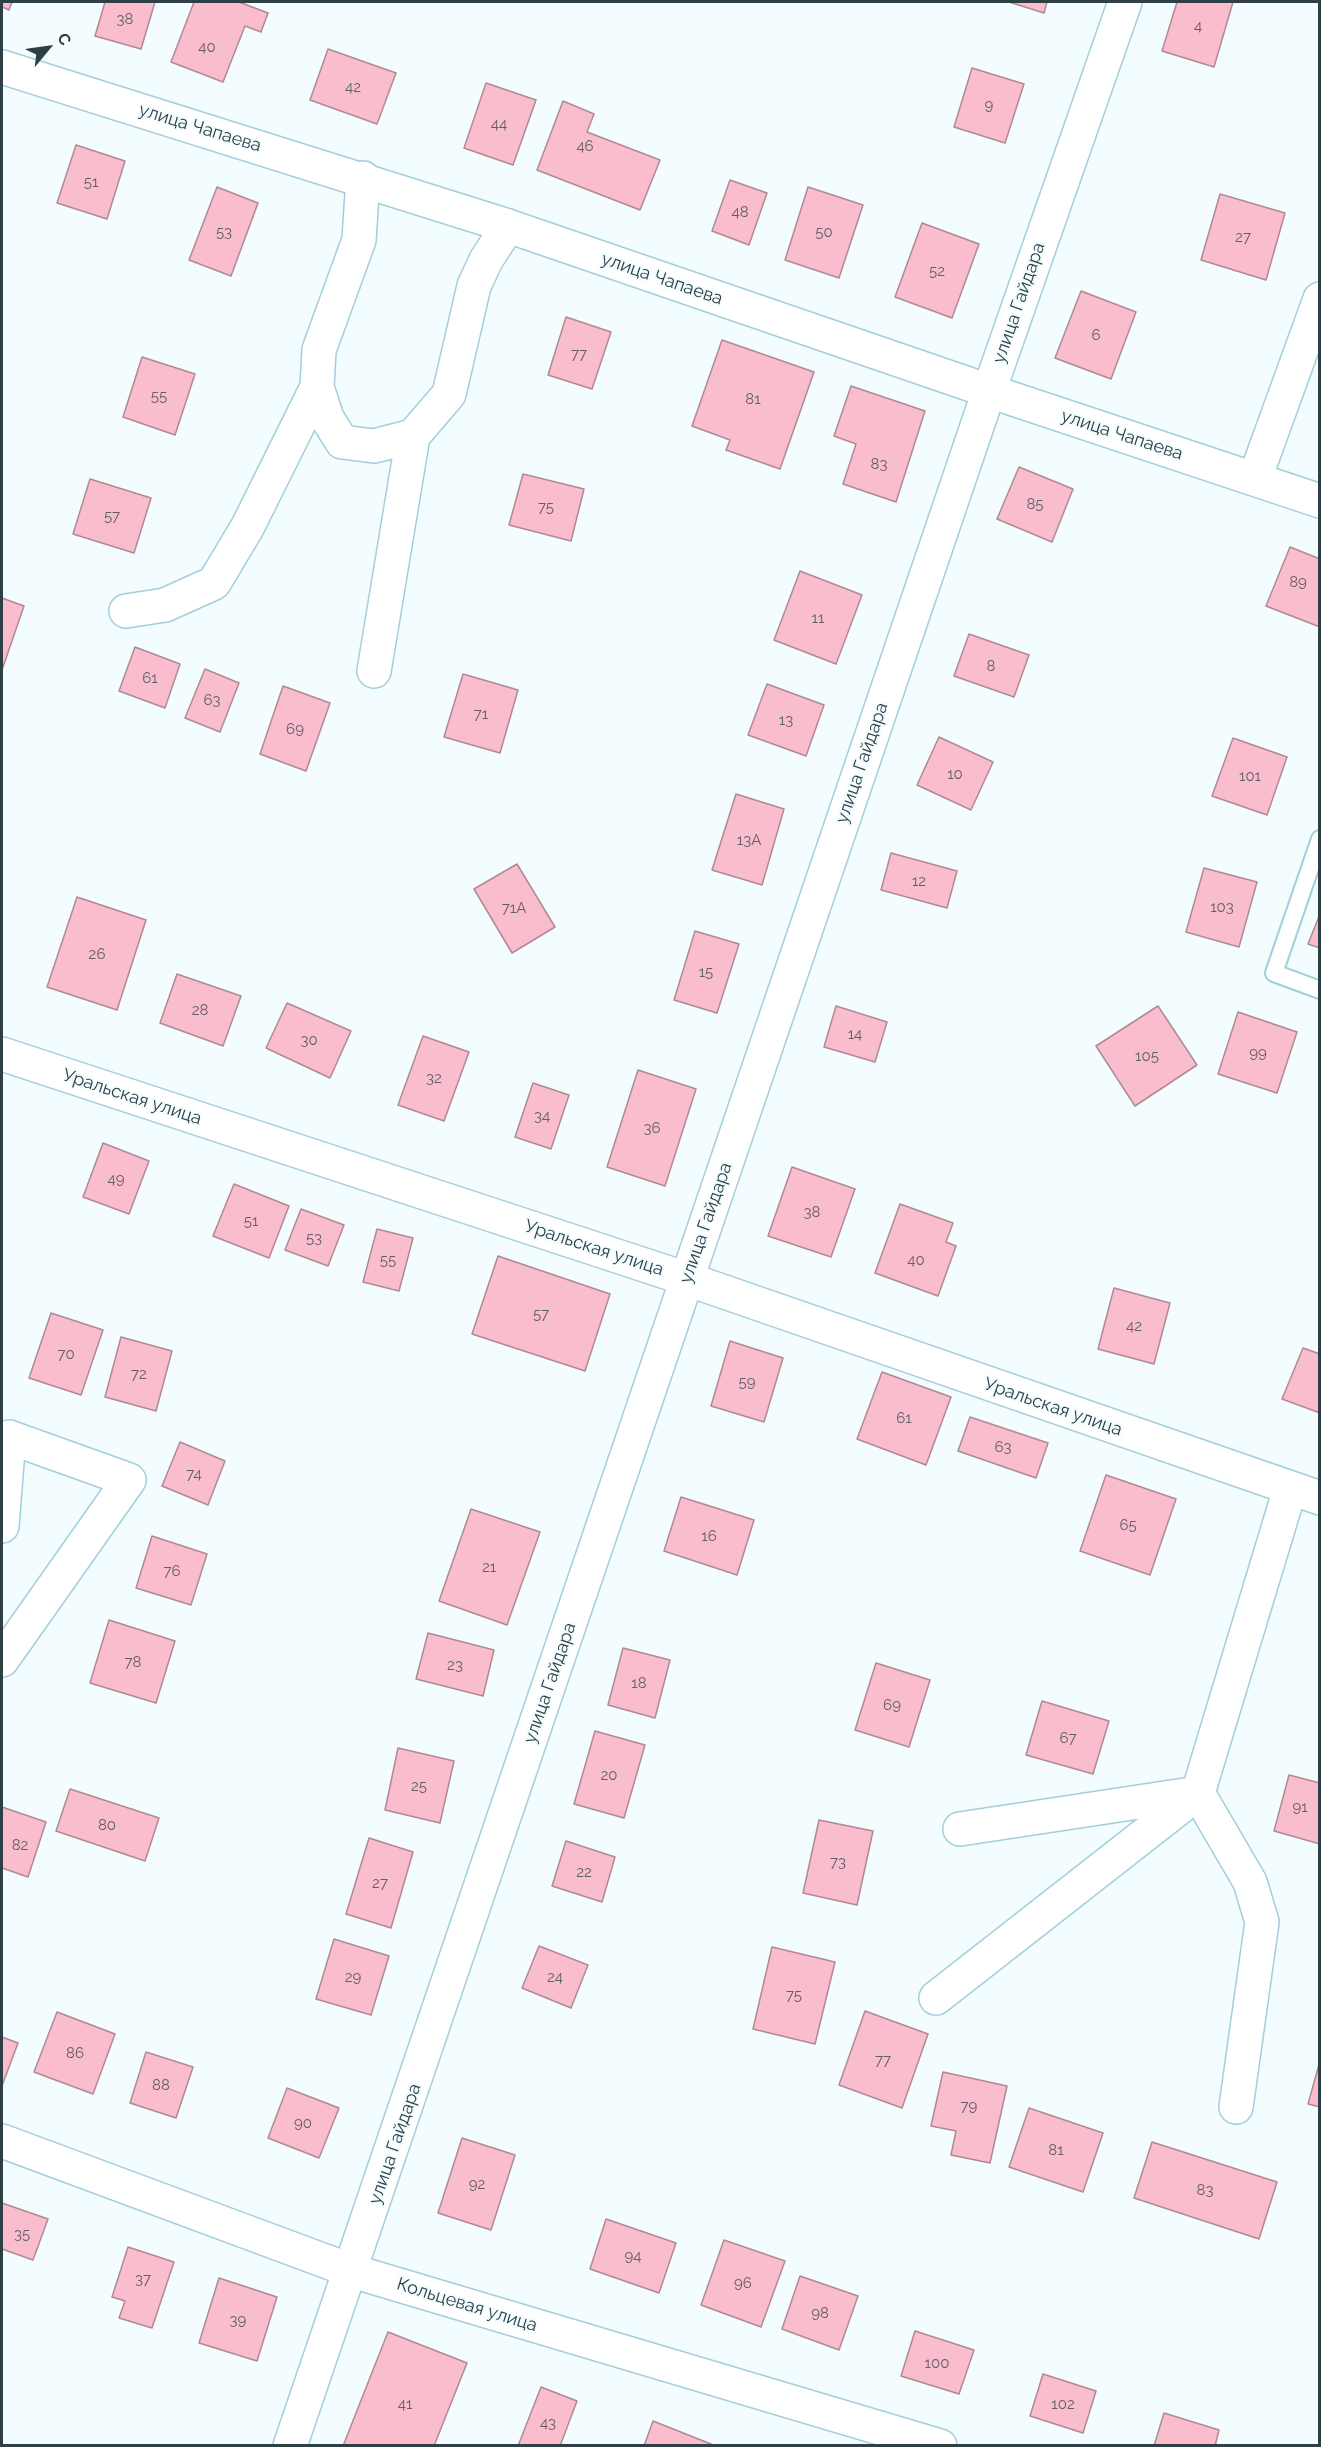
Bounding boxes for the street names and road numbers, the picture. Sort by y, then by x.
street label: улица Чапаева [136,99,264,157]
street label: улица Гайдара [988,240,1050,366]
street label: улица Чапаева [598,248,726,310]
street label: улица Чапаева [1058,405,1186,465]
street label: улица Гайдара [831,700,893,826]
street label: Уральская улица [60,1064,204,1130]
street label: улица Гайдара [675,1160,737,1286]
street label: Уральская улица [522,1215,666,1281]
street label: Уральская улица [981,1373,1125,1441]
street label: улица Гайдара [519,1620,581,1746]
street label: улица Гайдара [364,2081,426,2207]
street label: Кольцевая улица [394,2273,540,2337]

